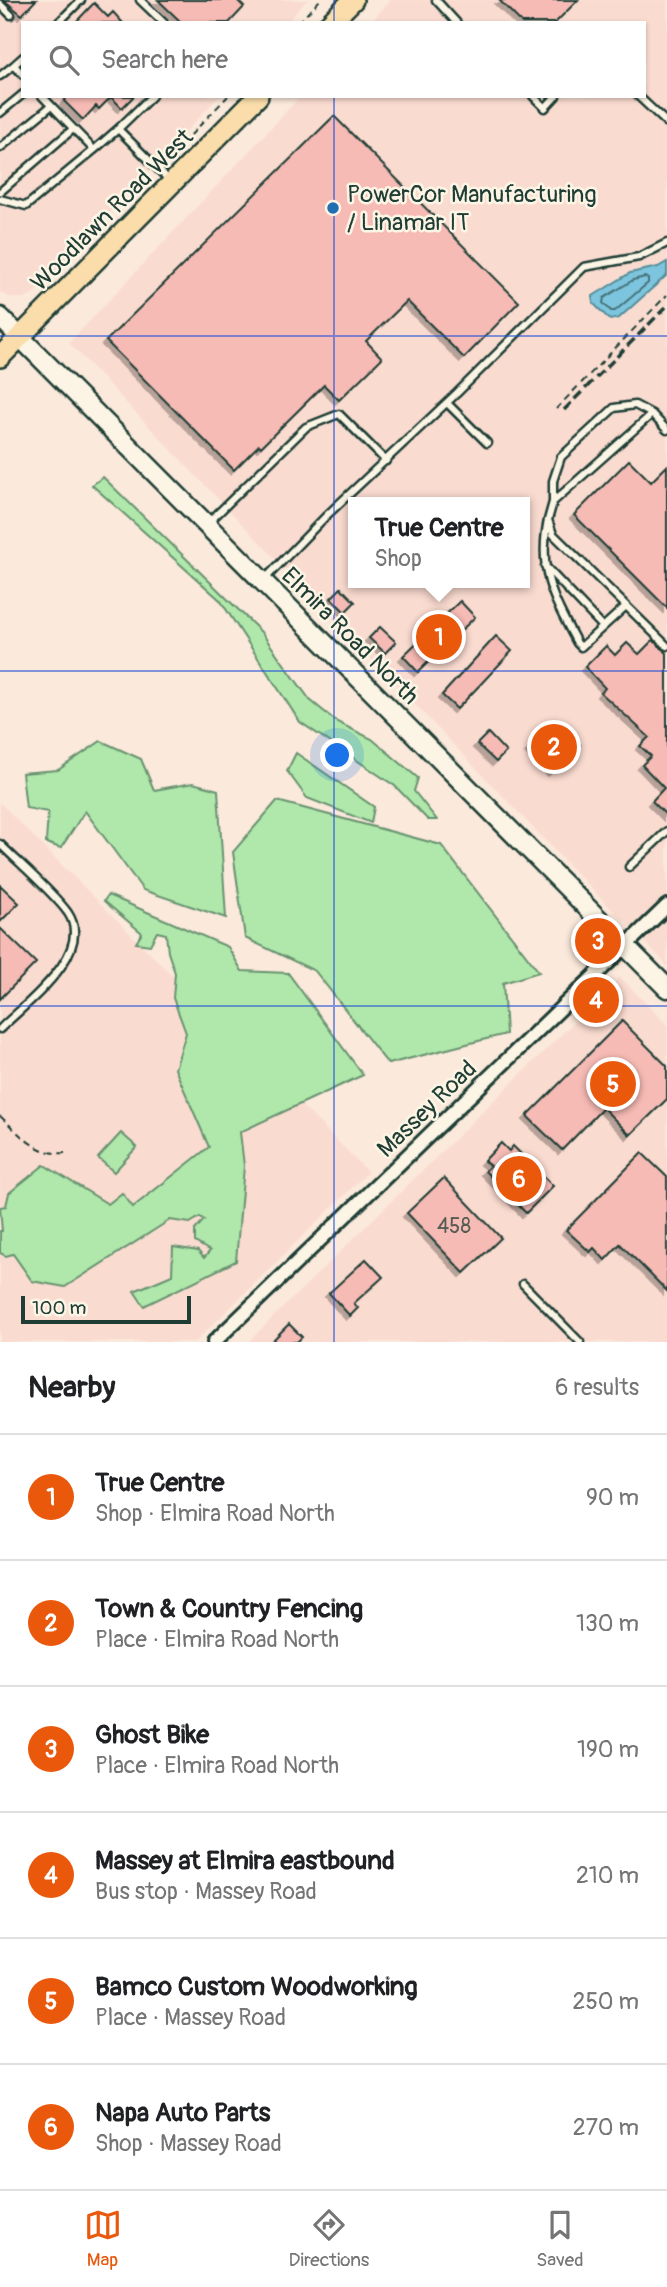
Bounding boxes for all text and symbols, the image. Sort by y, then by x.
search box [21,21,646,98]
icon: search [45,41,83,79]
text: Search here [101,44,228,76]
street label: Woodlawn Road West [25,123,199,297]
place label: PowerCor Manufacturing / Linamar IT [347,180,596,237]
marker: PowerCor Manufacturing / Linamar IT [325,200,341,216]
popup [348,497,530,588]
text: True Centre [374,512,504,544]
text: Shop [374,544,422,573]
street label: Elmira Road North [275,561,425,711]
pin: 1 [416,611,462,663]
pin: 2 [531,721,577,773]
your location [320,738,354,772]
pin: 3 [575,915,621,967]
pin: 4 [573,974,619,1026]
street label: Massey Road [371,1054,483,1164]
pin: 5 [590,1058,636,1110]
pin: 6 [496,1153,542,1205]
house number: 458 [437,1213,471,1240]
scale bar [21,1293,191,1325]
text: 100 m [32,1296,86,1320]
text: Nearby [28,1369,115,1406]
text: 6 results [555,1373,639,1402]
text: True Centre [95,1467,224,1499]
text: 1 [47,1483,56,1512]
text: 90 m [586,1483,639,1512]
text: Shop · Elmira Road North [95,1499,335,1528]
text: Town & Country Fencing [95,1593,363,1625]
text: 2 [45,1609,57,1638]
text: 130 m [576,1609,639,1638]
text: Place · Elmira Road North [95,1625,339,1654]
text: Ghost Bike [95,1719,209,1751]
text: 3 [45,1735,57,1764]
text: 190 m [577,1735,639,1764]
text: Place · Elmira Road North [95,1751,339,1780]
text: Massey at Elmira eastbound [95,1845,395,1877]
text: 4 [44,1861,58,1890]
text: 210 m [576,1861,639,1890]
text: Bus stop · Massey Road [95,1877,317,1906]
text: Bamco Custom Woodworking [95,1971,418,2003]
text: 5 [45,1987,57,2016]
text: 250 m [573,1987,639,2016]
text: Place · Massey Road [95,2003,286,2032]
text: Napa Auto Parts [95,2097,270,2129]
text: 6 [44,2113,58,2142]
text: 270 m [573,2113,639,2142]
text: Shop · Massey Road [95,2129,282,2158]
tab: Map [84,2206,122,2272]
tab: Directions [289,2206,369,2272]
tab: Saved [536,2206,583,2272]

